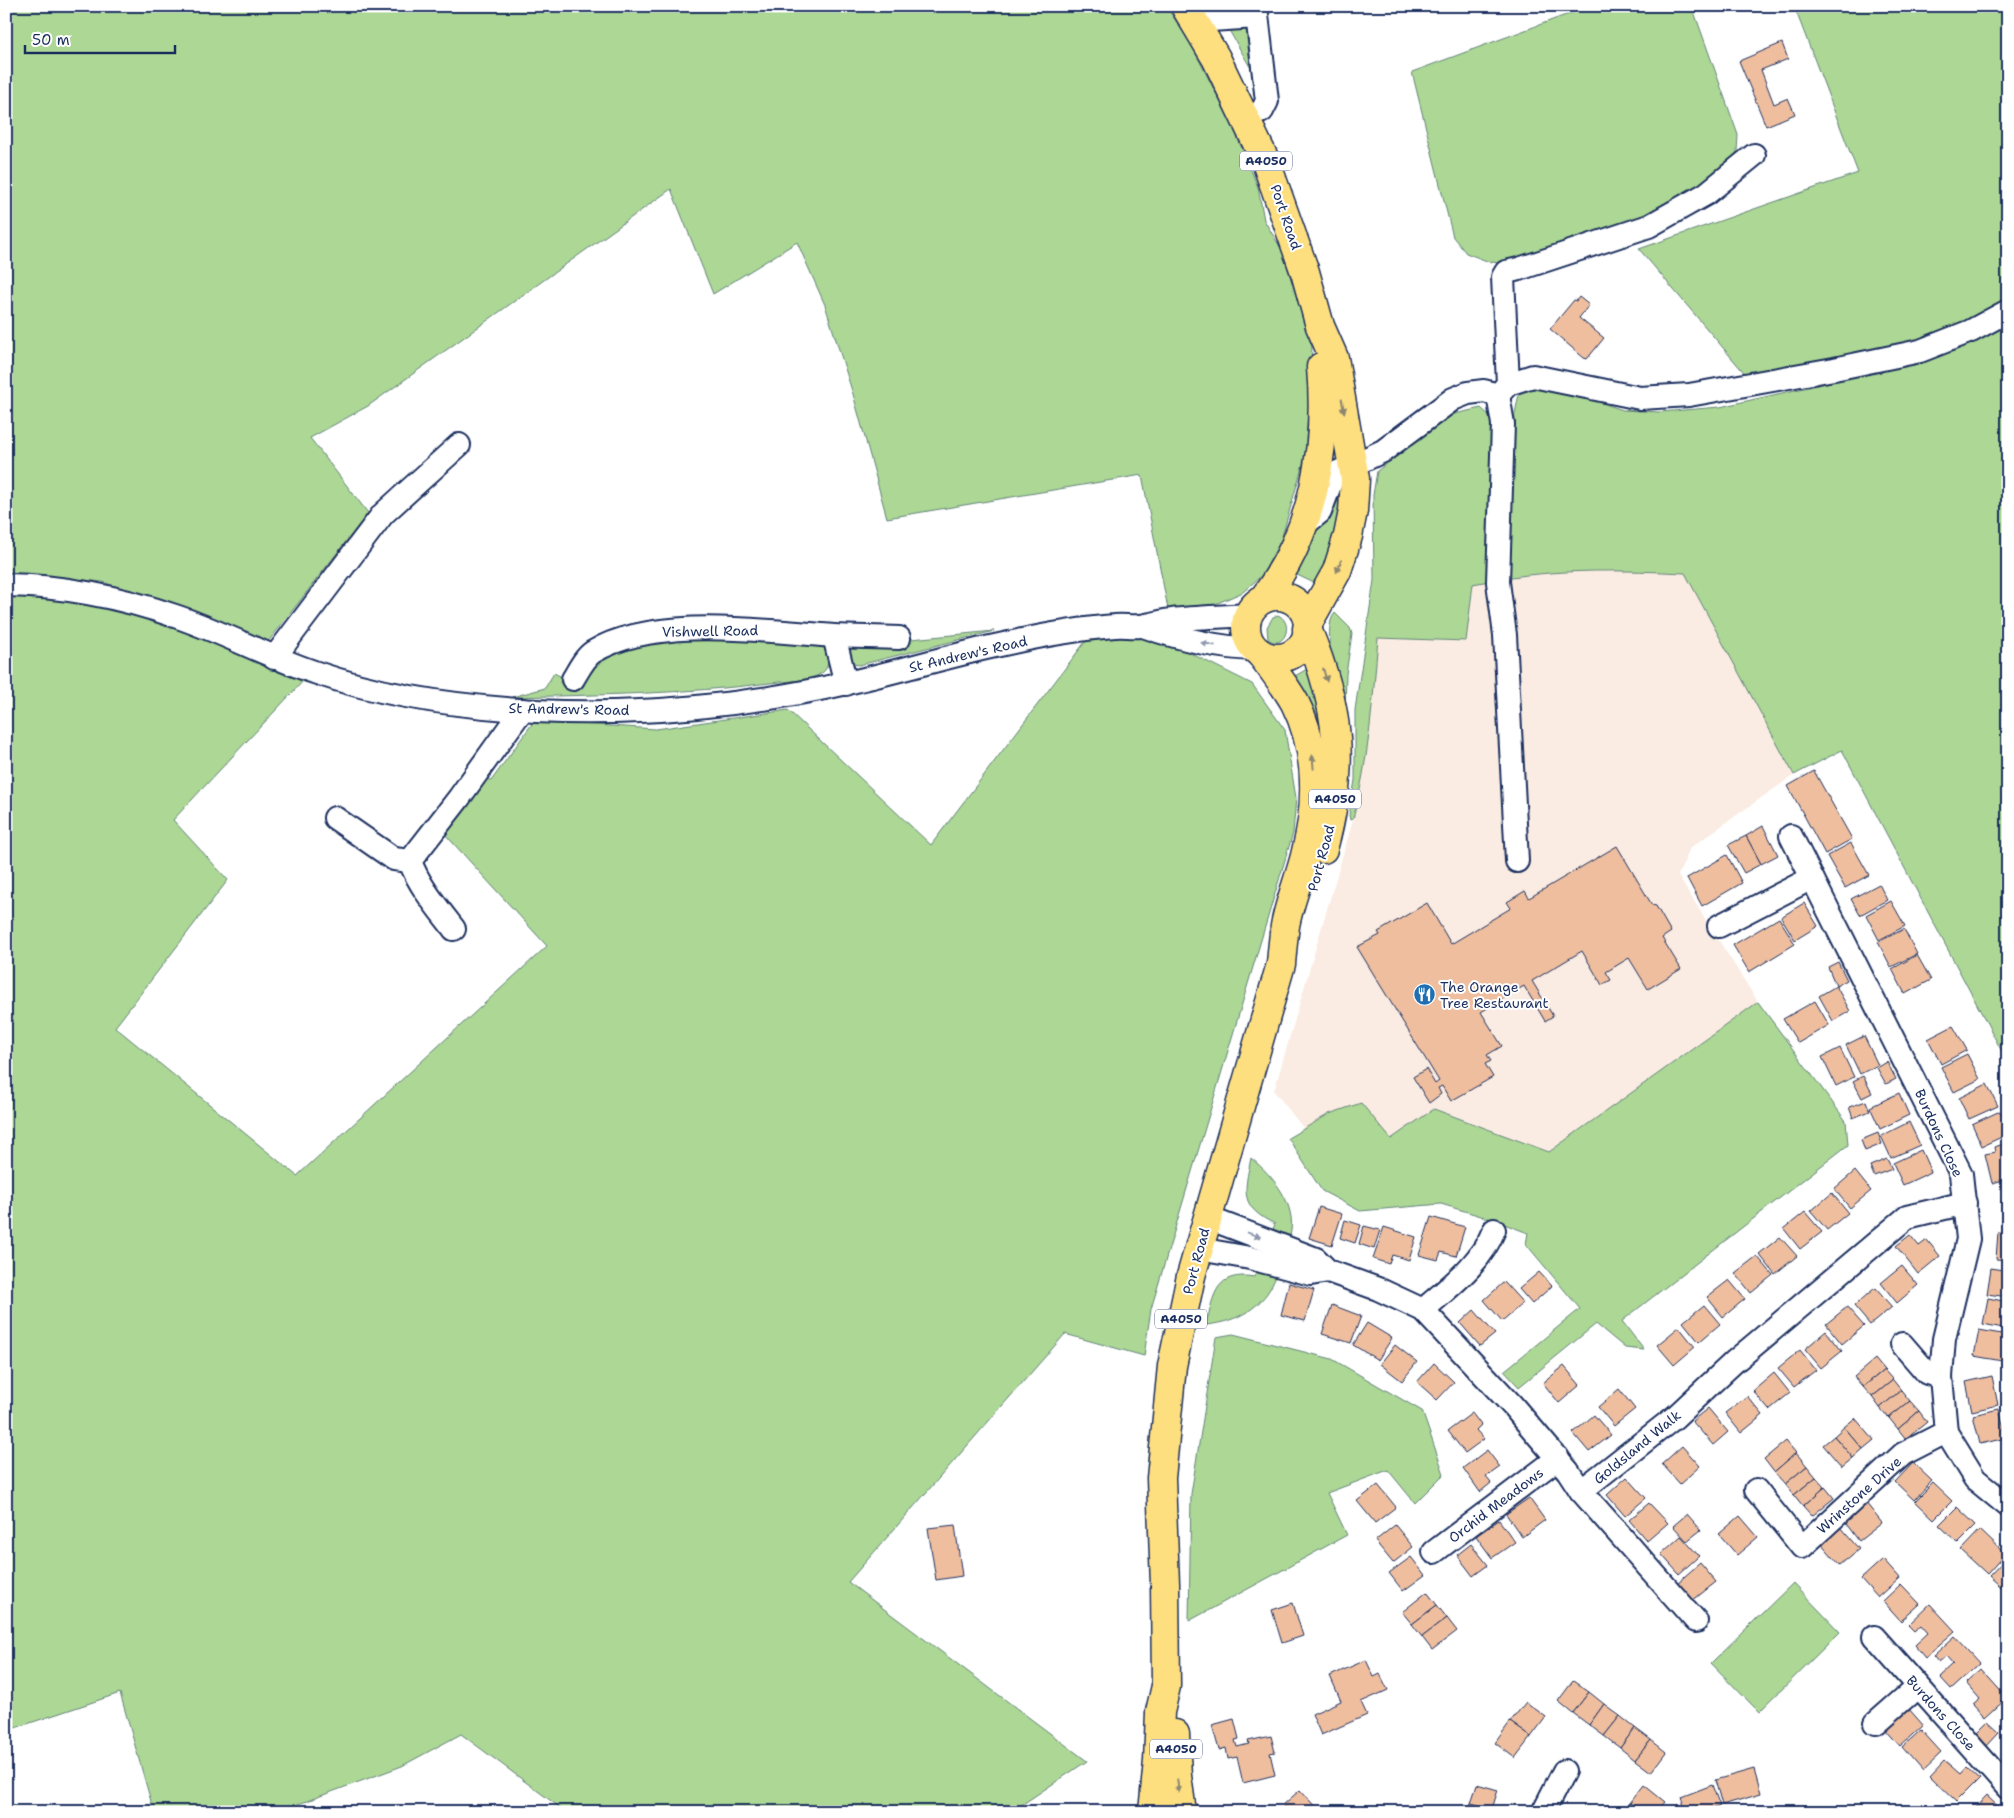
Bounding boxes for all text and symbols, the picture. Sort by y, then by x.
scale bar [25,22,175,54]
text: 50 m [32,30,70,50]
road number: A4050 [1240,152,1292,170]
street label: Port Road [1266,182,1306,252]
one-way arrow [1339,398,1347,414]
one-way arrow [1334,558,1342,573]
street label: Vishwell Road [662,621,758,641]
street label: St Andrew's Road [907,632,1029,676]
one-way arrow [1200,640,1215,648]
one-way arrow [1321,668,1329,683]
street label: St Andrew's Road [508,699,630,719]
one-way arrow [1309,754,1317,770]
road number: A4050 [1309,790,1361,809]
street label: Port Road [1303,823,1339,893]
place label: The Orange Tree Restaurant [1440,978,1549,1012]
restaurant icon: The Orange Tree Restaurant [1412,983,1436,1007]
street label: Burdons Close [1911,1086,1967,1180]
street label: Port Road [1178,1226,1214,1296]
one-way arrow [1247,1231,1262,1239]
road number: A4050 [1155,1310,1207,1328]
street label: Goldsland Walk [1590,1406,1684,1488]
street label: Wrinstone Drive [1813,1452,1905,1538]
street label: Orchid Meadows [1445,1463,1547,1547]
street label: Burdons Close [1903,1672,1980,1754]
road number: A4050 [1150,1740,1202,1758]
one-way arrow [1174,1778,1182,1794]

